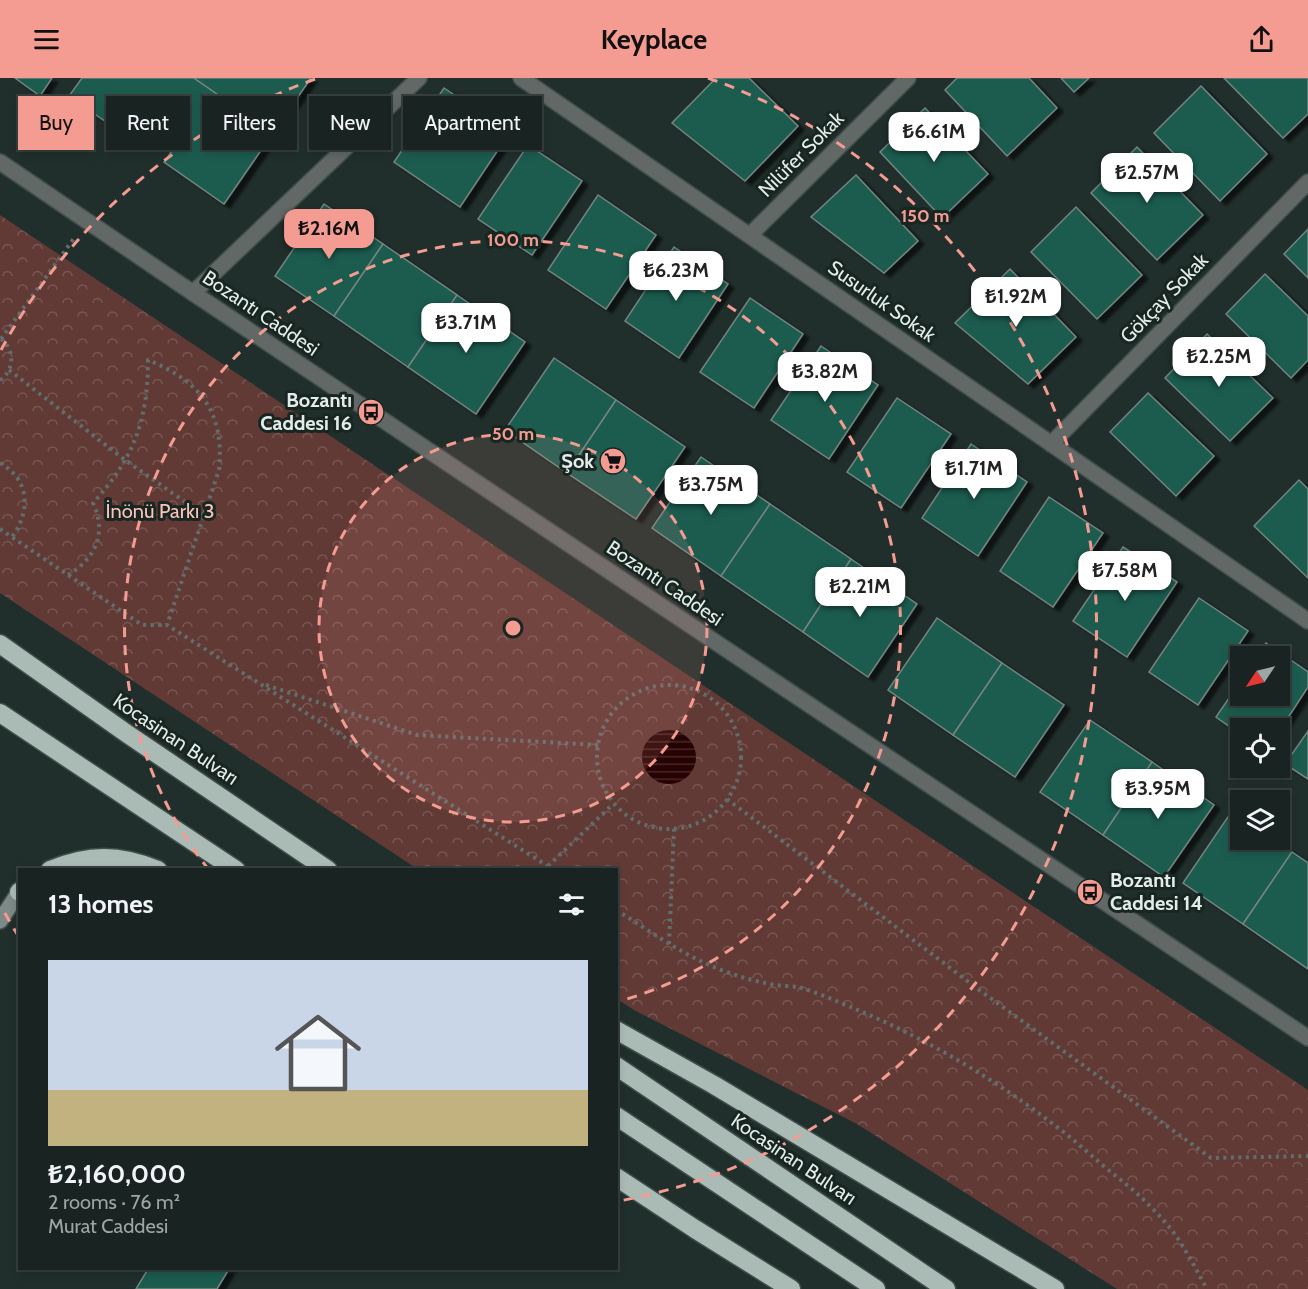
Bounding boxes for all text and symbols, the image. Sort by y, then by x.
icon: menu [30,23,63,56]
text: Keyplace [601,23,707,56]
icon: share [1245,23,1278,56]
chip: Buy [18,96,94,150]
chip: Rent [106,96,190,150]
chip: Filters [202,96,297,150]
chip: New [309,96,391,150]
chip: Apartment [403,96,542,150]
street label: Nilüfer Sokak [753,106,849,202]
pin: ₺6.61M [885,112,983,163]
text: ₺6.61M [903,119,965,143]
pin: ₺2.57M [1098,153,1196,204]
text: ₺2.57M [1115,160,1179,184]
text: 150 m [901,205,949,227]
pin: ₺2.16M [280,209,378,260]
text: ₺2.16M [298,216,360,240]
text: 100 m [487,229,539,251]
street label: Gökçay Sokak [1115,248,1213,348]
pin: ₺6.23M [627,251,725,302]
street label: Susurluk Sokak [824,255,940,347]
text: ₺6.23M [643,258,709,282]
street label: Bozantı Caddesi [198,265,324,361]
pin: ₺1.92M [967,277,1065,328]
text: ₺1.92M [985,284,1047,308]
pin: ₺3.71M [417,303,515,354]
text: ₺3.71M [435,310,497,334]
pin: ₺2.25M [1170,337,1268,388]
text: ₺2.25M [1187,344,1251,368]
pin: ₺3.82M [776,352,874,403]
text: ₺3.82M [792,359,858,383]
place label: Bozantı Caddesi 16 [260,388,352,435]
bus stop icon: Bozantı Caddesi 16 [356,397,386,427]
text: 50 m [492,423,534,445]
supermarket icon: Şok [598,446,628,476]
place label: Şok [561,449,594,473]
pin: ₺1.71M [925,449,1023,500]
text: ₺1.71M [945,456,1003,480]
pin: ₺3.75M [662,465,760,516]
text: ₺3.75M [679,472,743,496]
park label: İnönü Parkı 3 [105,499,215,523]
street label: Bozantı Caddesi [602,535,728,631]
pin: ₺7.58M [1076,551,1174,602]
text: ₺7.58M [1092,558,1158,582]
pin: ₺2.21M [811,567,909,618]
text: ₺2.21M [829,574,891,598]
centre of rings [503,618,523,638]
north arrow [1230,646,1290,706]
map controls [1230,646,1290,850]
street label: Kocasinan Bulvarı [109,688,243,790]
button: locate [1230,718,1290,778]
pin: ₺3.95M [1109,769,1207,820]
text: ₺3.95M [1125,776,1191,800]
button: layers [1230,790,1290,850]
place label: Bozantı Caddesi 14 [1110,868,1203,915]
bus stop icon: Bozantı Caddesi 14 [1075,877,1105,907]
text: 13 homes [48,888,154,920]
icon: filters [555,888,588,921]
icon: home [264,999,372,1107]
street label: Kocasinan Bulvarı [727,1108,861,1210]
text: ₺2,160,000 [48,1158,186,1190]
text: 2 rooms · 76 m² [48,1190,180,1214]
text: Murat Caddesi [48,1214,168,1238]

